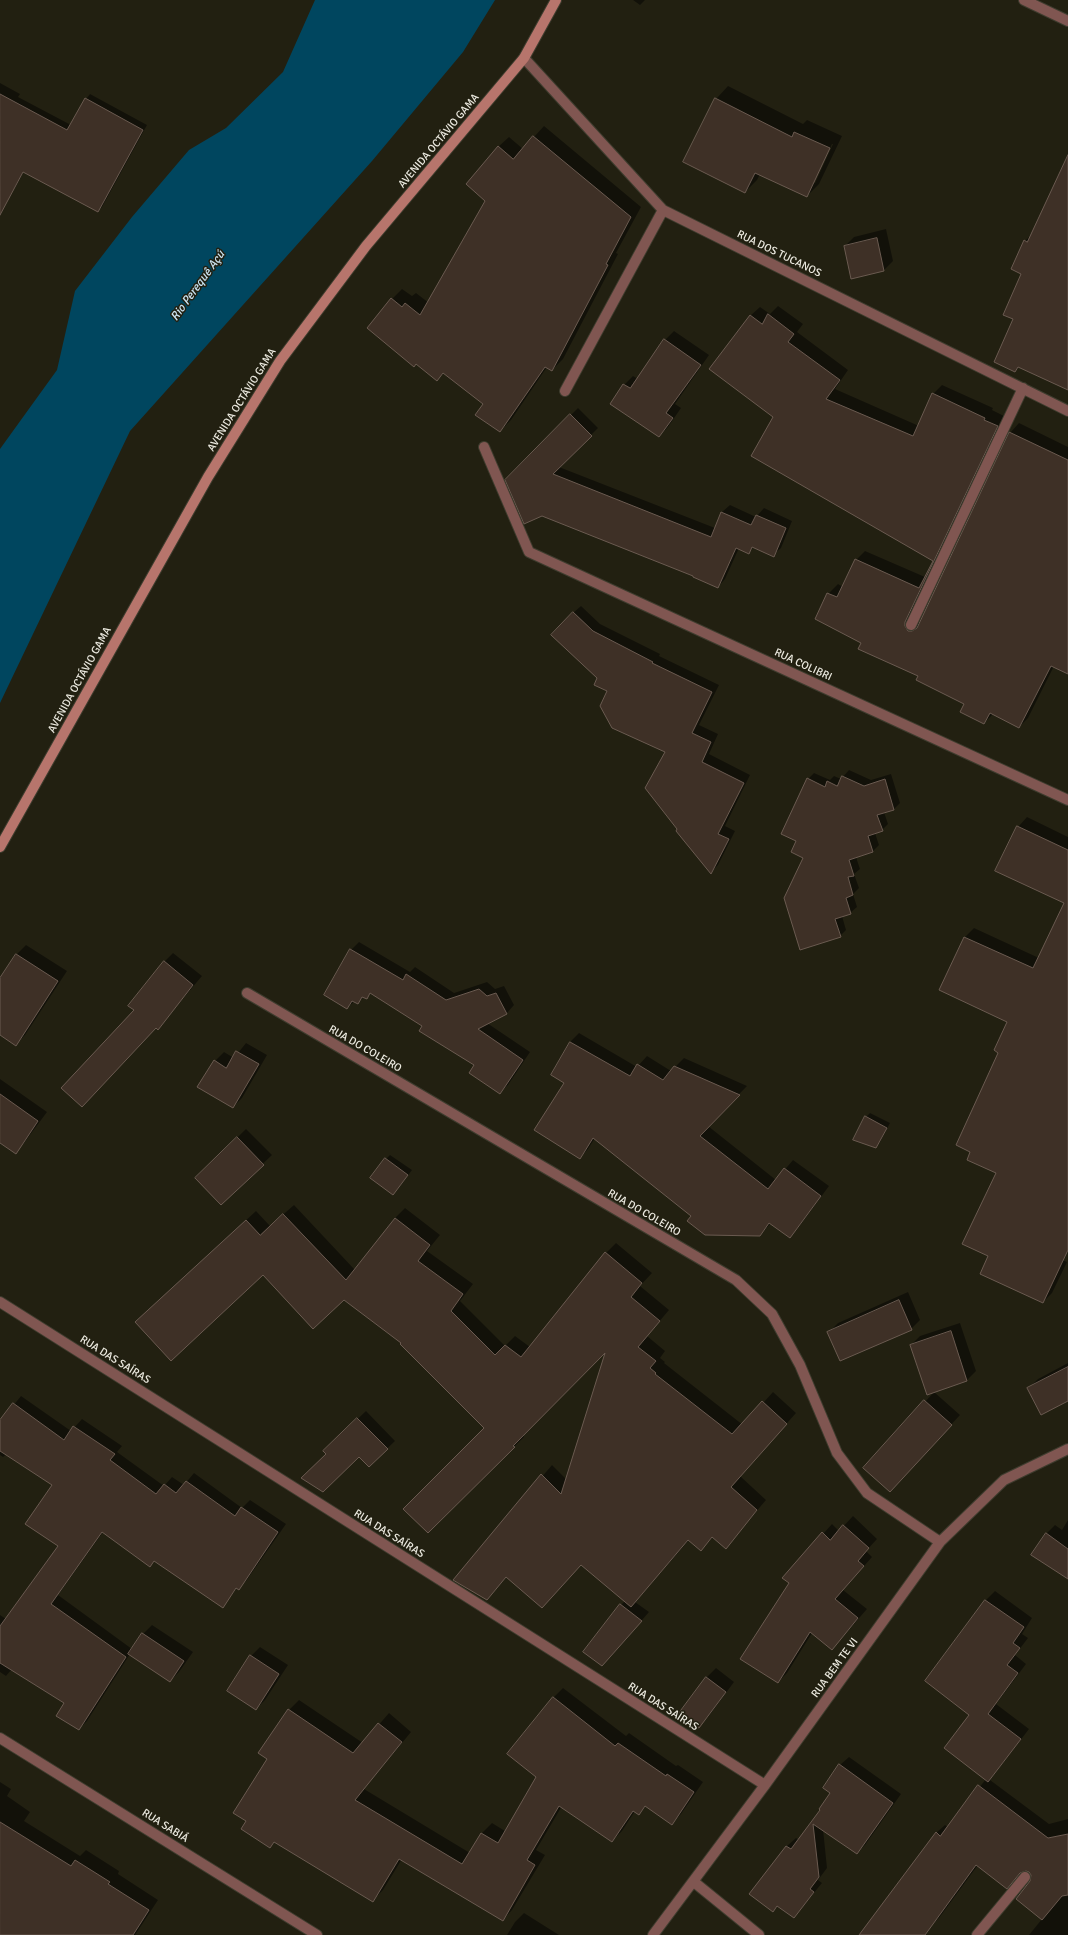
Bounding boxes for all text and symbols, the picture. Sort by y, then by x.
street label: AVENIDA OCTÁVIO GAMA [396,91,482,191]
street label: RUA DOS TUCANOS [735,228,823,280]
water label: Rio Perequê Açú [168,248,228,324]
street label: AVENIDA OCTÁVIO GAMA [205,346,279,454]
street label: AVENIDA OCTÁVIO GAMA [45,625,115,735]
street label: RUA COLIBRI [772,646,834,684]
street label: RUA DO COLEIRO [326,1023,404,1075]
street label: RUA DO COLEIRO [605,1187,683,1239]
street label: RUA DAS SAÍRAS [77,1333,153,1387]
street label: RUA DAS SAÍRAS [351,1507,427,1561]
street label: RUA BEM TE VI [809,1636,861,1700]
street label: RUA DAS SAÍRAS [625,1680,701,1734]
street label: RUA SABIÁ [139,1807,191,1845]

